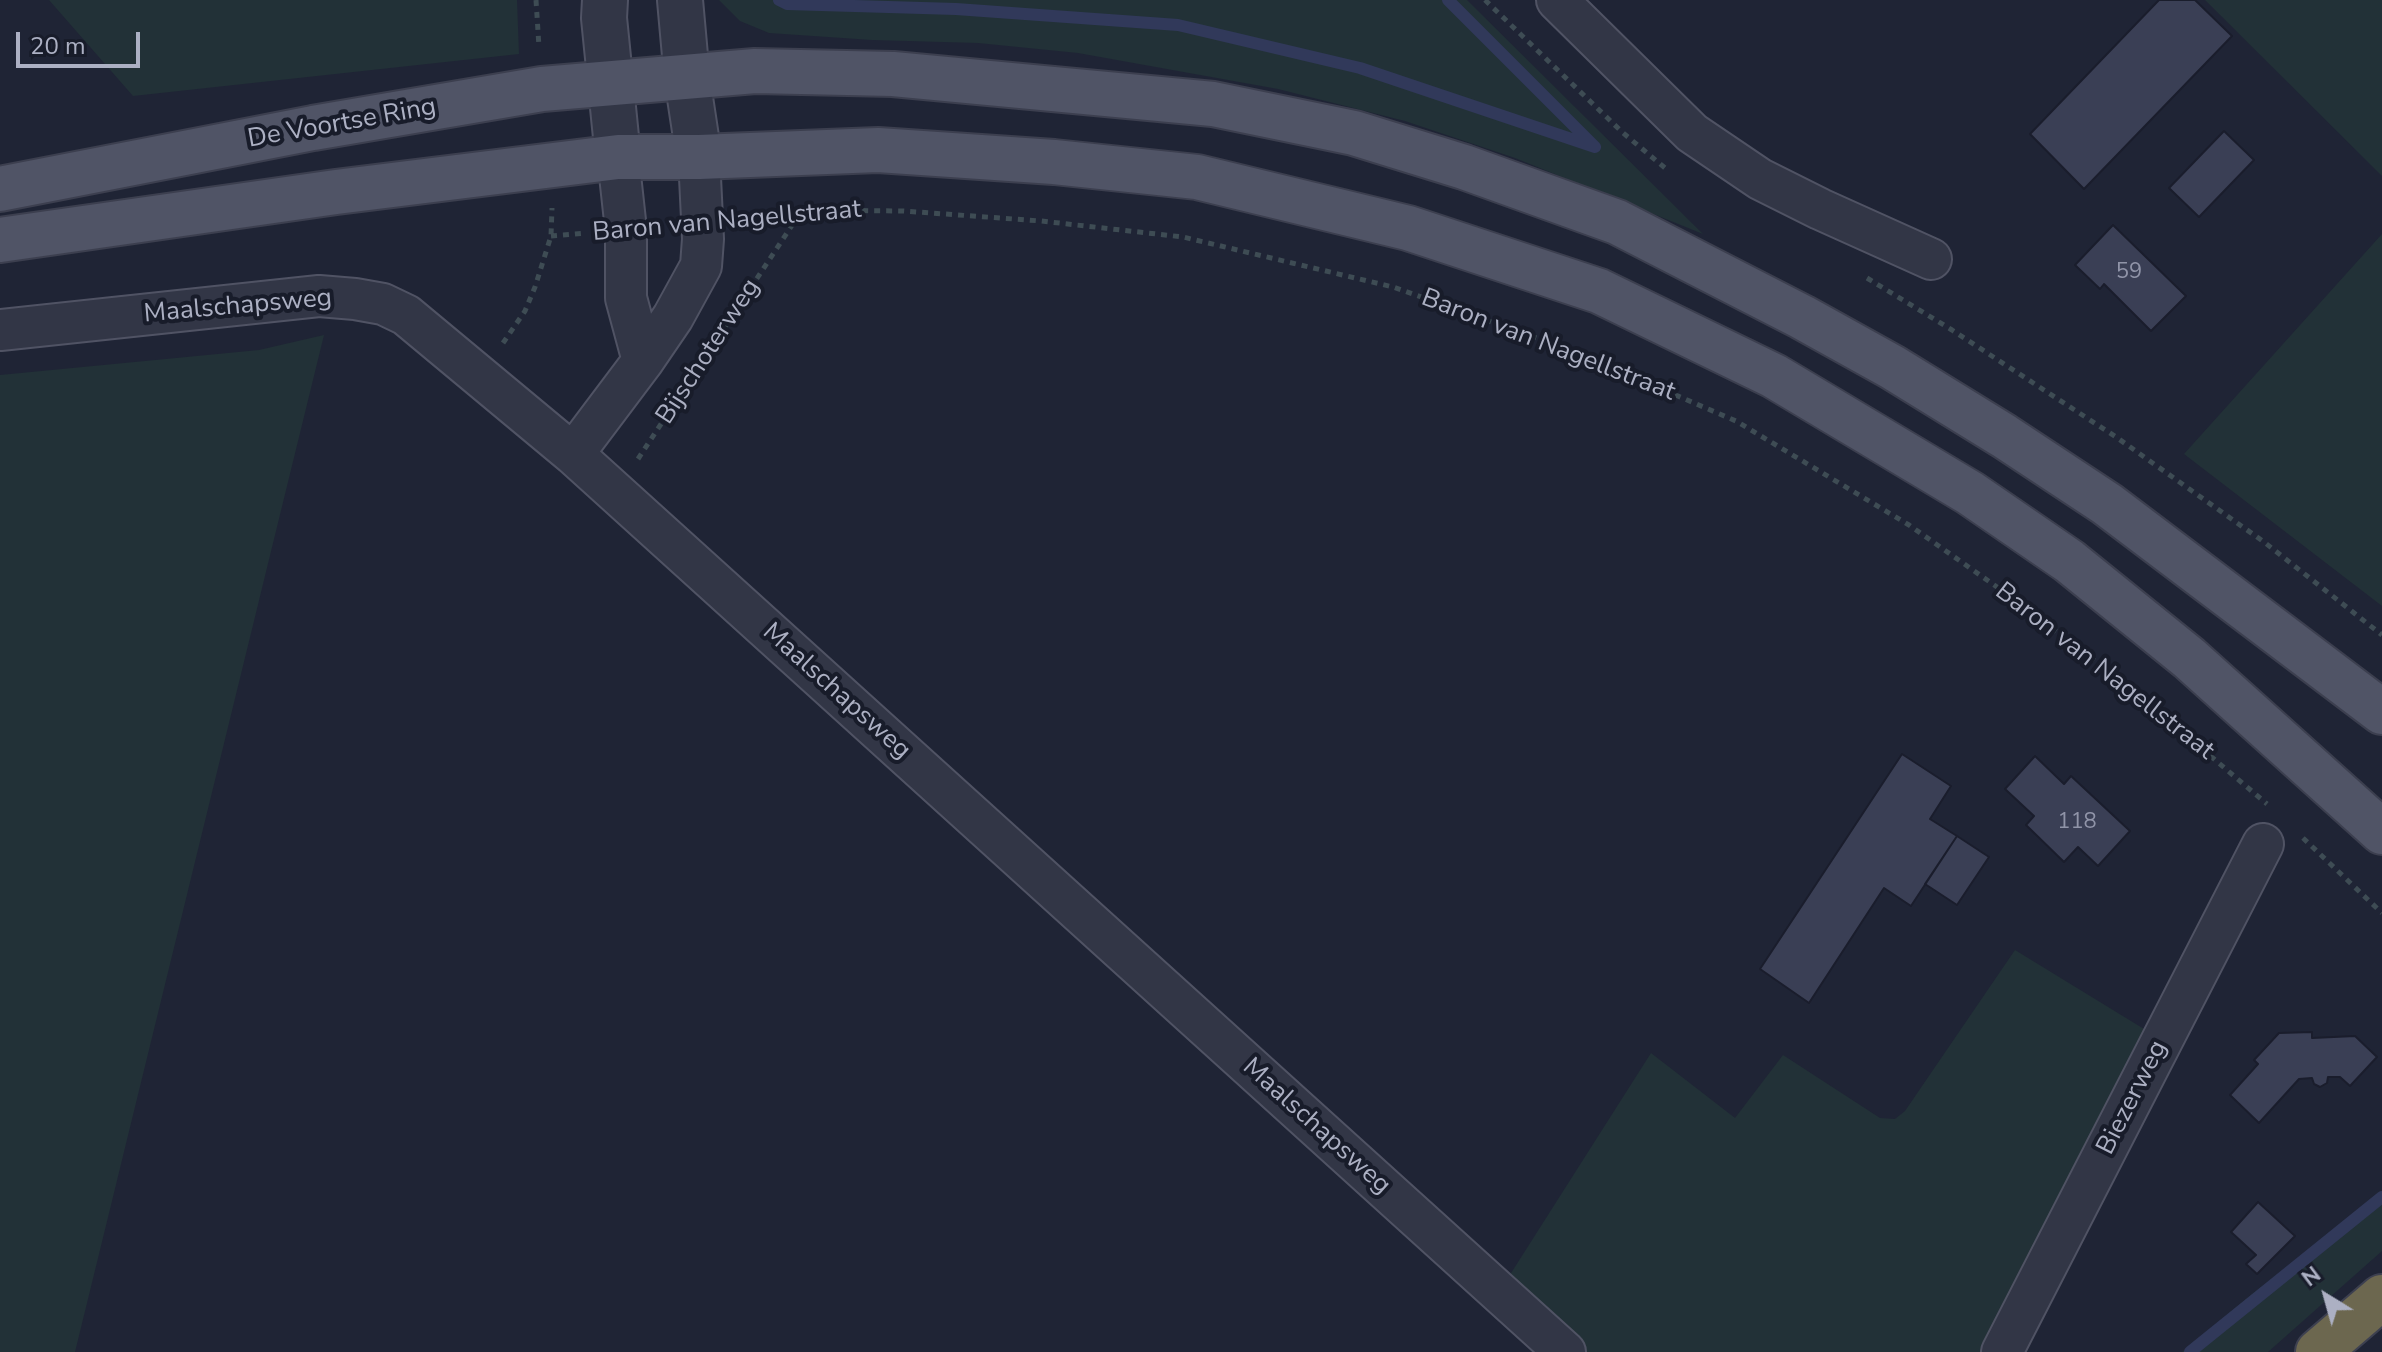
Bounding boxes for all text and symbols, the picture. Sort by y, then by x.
scale bar [20,16,144,66]
text: 20 m [30,30,86,62]
street label: De Voortse Ring [245,92,439,156]
street label: Baron van Nagellstraat [591,195,863,249]
house number: 59 [2116,260,2142,286]
street label: Bijschoterweg [650,273,768,431]
street label: Maalschapsweg [143,283,333,331]
street label: Baron van Nagellstraat [1417,283,1679,409]
street label: Baron van Nagellstraat [1988,577,2220,767]
street label: Maalschapsweg [755,617,917,767]
house number: 118 [2057,810,2097,836]
street label: Biezerweg [2091,1036,2175,1160]
street label: Maalschapsweg [1235,1052,1397,1202]
north arrow [2286,1256,2366,1336]
text: N [2296,1260,2327,1294]

